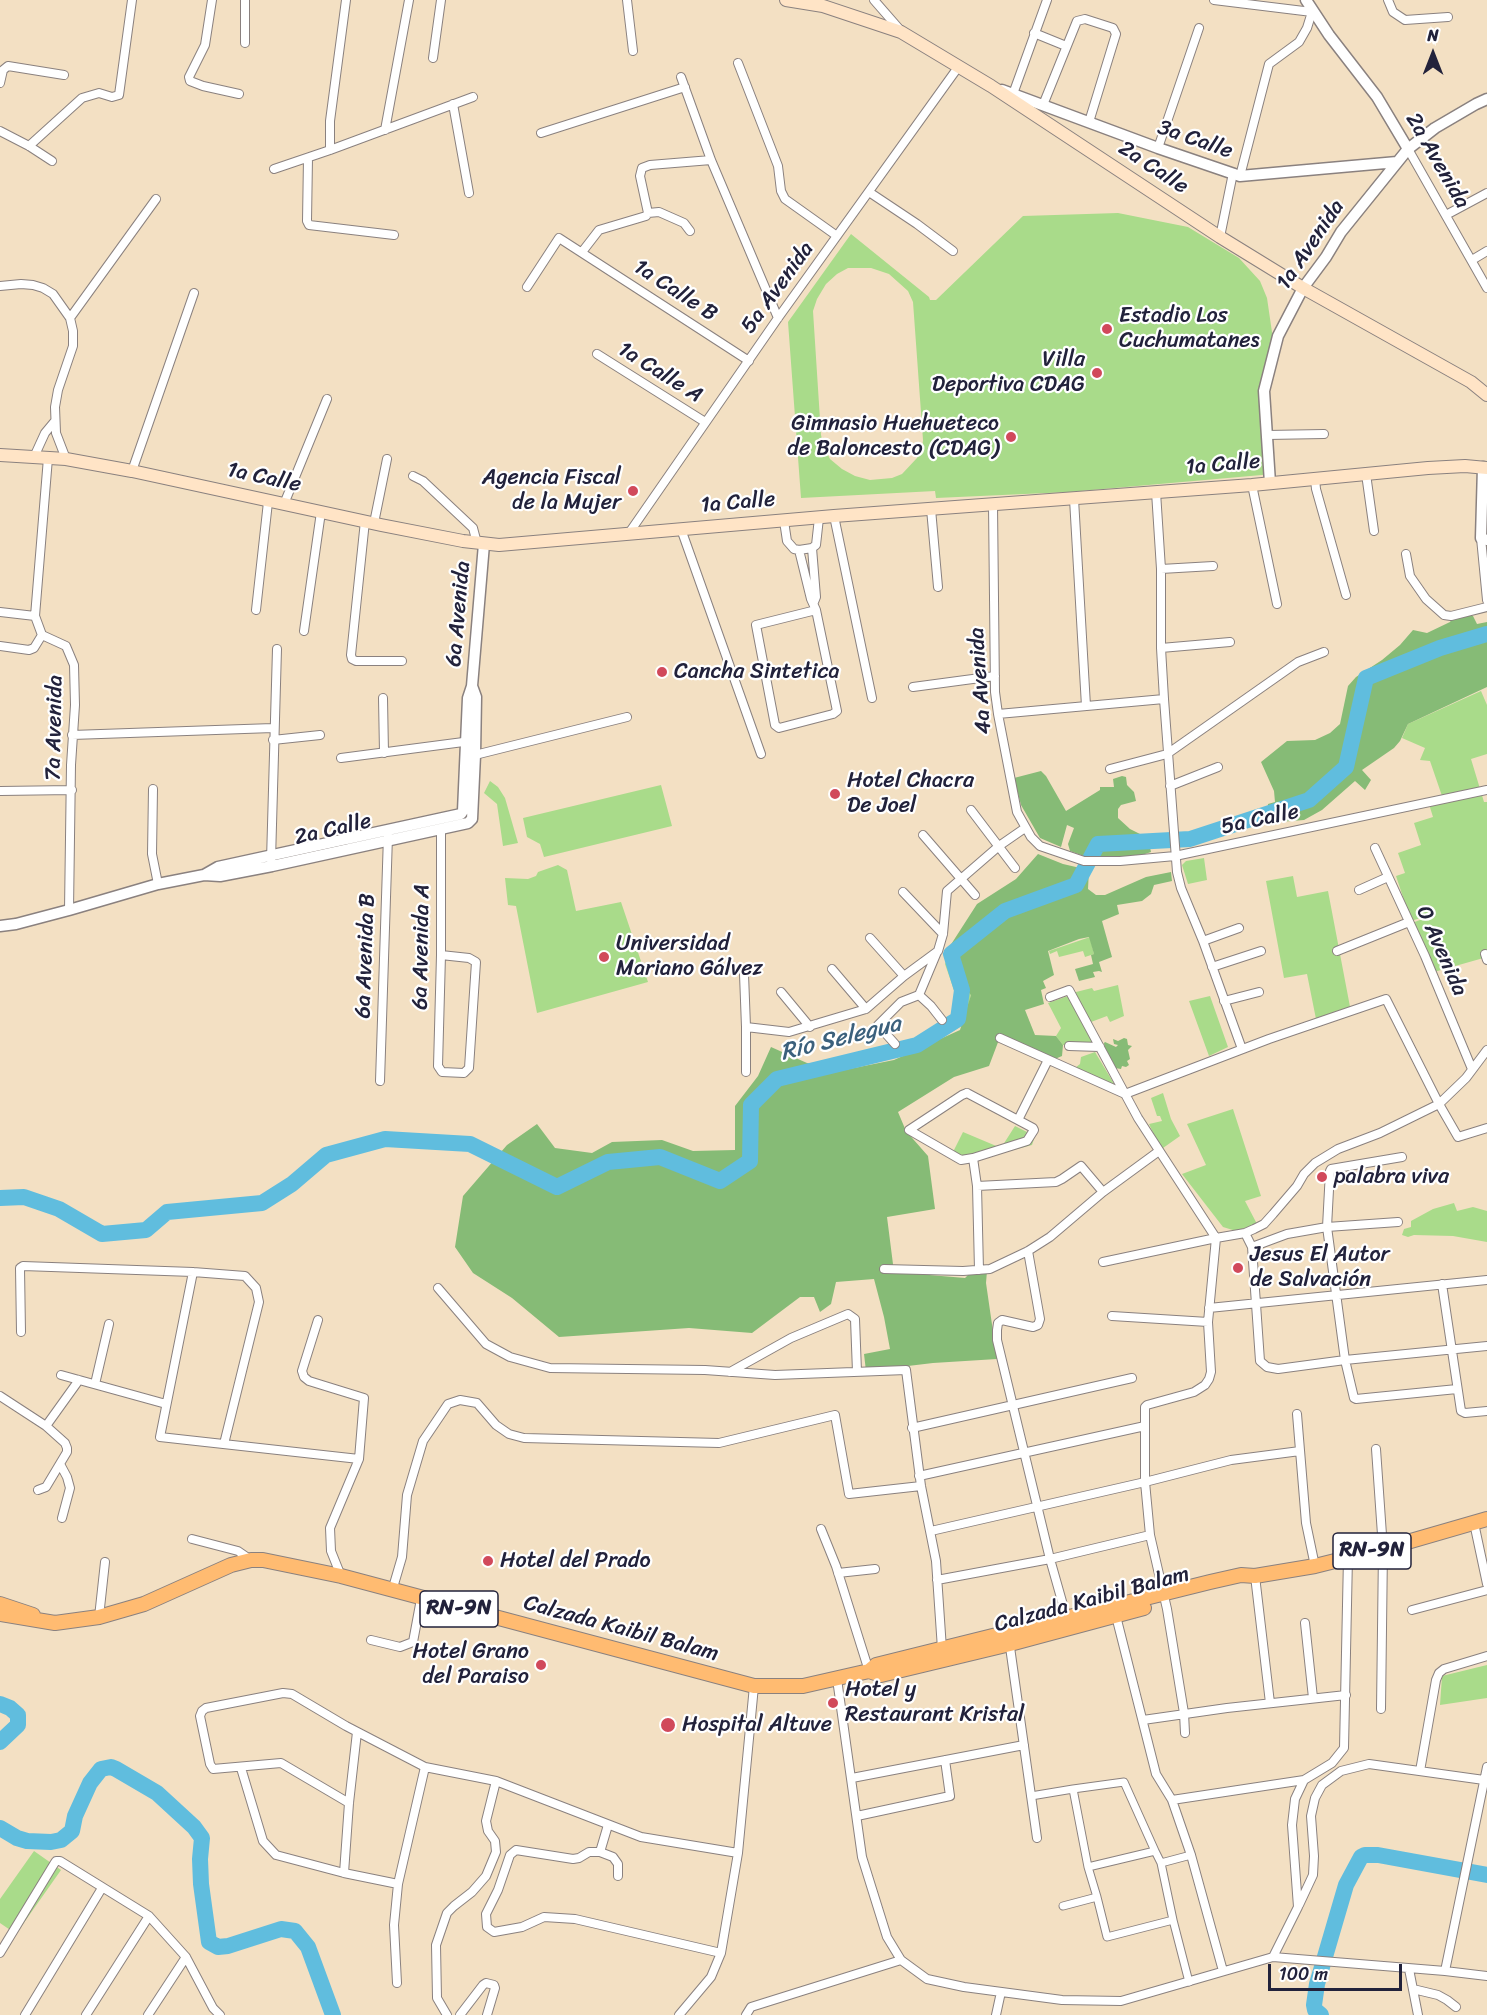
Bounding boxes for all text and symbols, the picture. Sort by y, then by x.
text: N [1427,21,1439,50]
north arrow [1403,24,1463,84]
street label: 2a Avenida [1399,109,1475,213]
street label: 3a Calle [1154,115,1236,165]
street label: 2a Calle [1113,136,1193,200]
street label: 1a Avenida [1271,195,1351,295]
street label: 5a Avenida [736,237,820,339]
street label: 1a Calle B [628,254,722,328]
place label: Estadio Los Cuchumatanes [1119,303,1260,354]
marker: Estadio Los Cuchumatanes [1100,322,1114,336]
street label: 1a Calle A [613,337,707,409]
place label: Villa Deportiva CDAG [932,347,1085,398]
marker: Villa Deportiva CDAG [1090,366,1104,380]
place label: Gimnasio Huehueteco de Baloncesto (CDAG) [787,411,999,463]
marker: Gimnasio Huehueteco de Baloncesto (CDAG) [1004,430,1018,444]
street label: 1a Calle [1185,449,1261,481]
street label: 1a Calle [225,457,303,499]
place label: Agencia Fiscal de la Mujer [482,465,621,516]
marker: Agencia Fiscal de la Mujer [626,484,640,498]
street label: 1a Calle [700,487,776,519]
street label: 6a Avenida [441,560,477,668]
street label: 4a Avenida [964,627,998,735]
place label: Cancha Sintetica [674,659,840,685]
marker: Cancha Sintetica [655,665,669,679]
street label: 7a Avenida [41,675,69,781]
place label: Hotel Chacra De Joel [847,768,974,819]
marker: Hotel Chacra De Joel [828,787,842,801]
street label: 5a Calle [1219,799,1301,841]
street label: 2a Calle [292,808,374,852]
street label: 6a Avenida A [408,884,436,1010]
street label: 6a Avenida B [351,893,381,1019]
street label: 0 Avenida [1409,902,1473,1000]
place label: Universidad Mariano Gálvez [616,931,763,982]
marker: Universidad Mariano Gálvez [597,950,611,964]
water label: Río Selegua [778,1010,904,1068]
place label: palabra viva [1334,1164,1449,1190]
marker: palabra viva [1315,1170,1329,1184]
place label: Jesus El Autor de Salvación [1250,1242,1390,1294]
marker: Jesus El Autor de Salvación [1231,1261,1245,1275]
road number: RN-9N [1333,1533,1411,1569]
place label: Hotel del Prado [500,1548,651,1574]
marker: Hotel del Prado [481,1554,495,1568]
street label: Calzada Kaibil Balam [992,1561,1192,1639]
street label: Calzada Kaibil Balam [521,1590,721,1668]
road number: RN-9N [420,1591,498,1627]
place label: Hotel Grano del Paraiso [413,1639,529,1690]
marker: Hotel Grano del Paraiso [534,1658,548,1672]
place label: Hotel y Restaurant Kristal [845,1677,1024,1729]
marker: Hotel y Restaurant Kristal [826,1696,840,1710]
place label: Hospital Altuve [682,1712,832,1738]
marker: Hospital Altuve [659,1716,677,1734]
scale bar [1271,1952,1404,1990]
text: 100 m [1279,1958,1328,1990]

